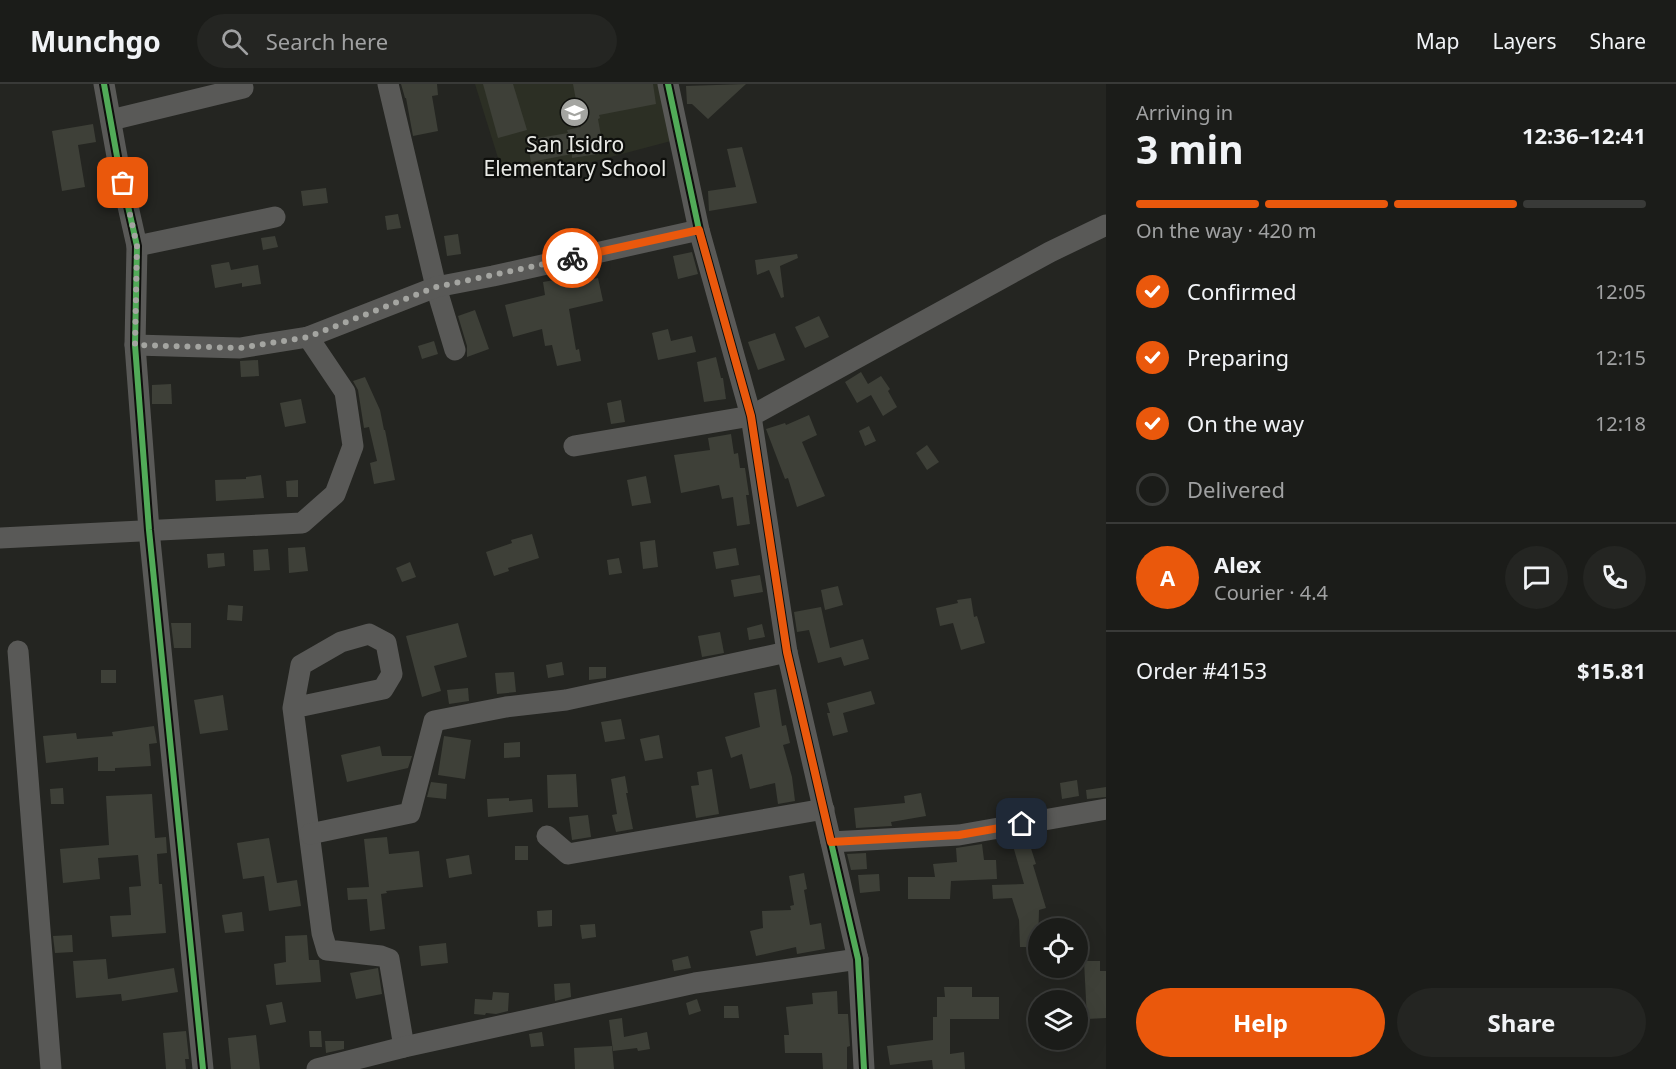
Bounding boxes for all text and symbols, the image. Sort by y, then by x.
search box [197,14,617,68]
text: Munchgo [30,22,161,60]
icon: search [218,25,251,58]
text: Search here [266,26,388,56]
text: Map [1416,27,1460,55]
text: Layers [1493,27,1557,55]
text: Share [1590,27,1646,55]
school or university icon: San Isidro Elementary School [559,97,591,129]
text: Arriving in [1136,99,1233,126]
text: 12:36–12:41 [1522,120,1646,150]
text: 3 min [1136,122,1243,175]
place label: San Isidro Elementary School [483,130,667,182]
pin [97,157,148,208]
icon: bag [106,166,139,199]
text: On the way · 420 m [1136,217,1316,244]
courier [542,228,602,288]
icon: bike [556,242,589,275]
icon: check [1136,275,1169,308]
text: Confirmed [1187,276,1297,306]
text: 12:05 [1595,278,1646,305]
icon: check [1136,341,1169,374]
text: Preparing [1187,342,1289,372]
text: 12:15 [1595,344,1646,371]
icon: check [1136,407,1169,440]
text: On the way [1187,408,1304,438]
text: 12:18 [1595,410,1646,437]
text: Delivered [1187,474,1285,504]
button: chat [1505,546,1568,609]
button: phone [1583,546,1646,609]
text: Alex [1214,549,1261,579]
text: A [1160,562,1175,592]
text: Courier · 4.4 [1214,579,1328,606]
text: Order #4153 [1136,655,1267,685]
text: $15.81 [1577,655,1646,685]
pin [996,798,1047,849]
icon: home [1005,807,1038,840]
map controls [1028,918,1088,1050]
button: locate [1028,918,1088,978]
button: Help [1136,988,1385,1057]
button: Share [1397,988,1646,1057]
button: layers [1028,990,1088,1050]

